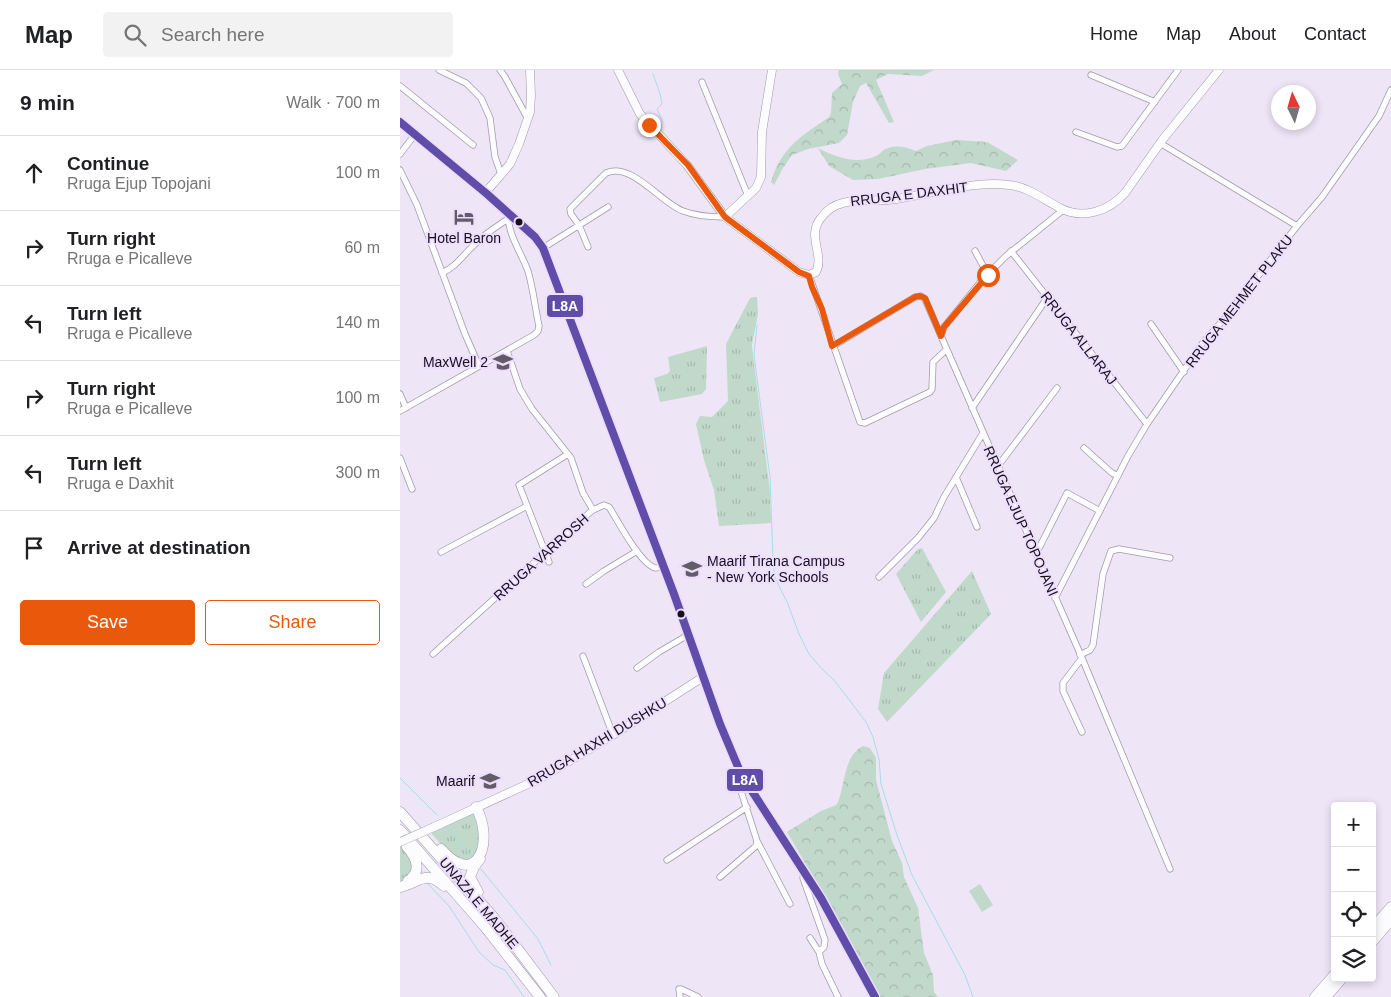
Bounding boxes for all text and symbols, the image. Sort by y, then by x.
search box [103,12,453,57]
text: Map [25,21,73,48]
icon: search [121,21,149,49]
text: Search here [161,24,265,45]
text: Home [1090,24,1138,44]
text: Map [1166,24,1201,44]
text: About [1229,24,1276,44]
text: Contact [1304,24,1366,44]
north arrow [1271,85,1316,130]
text: 9 min [20,91,75,114]
text: Walk · 700 m [286,94,380,111]
route end [638,114,661,137]
text: Continue [67,153,149,174]
icon: ahead [20,159,48,187]
text: 100 m [336,164,380,181]
text: Rruga Ejup Topojani [67,175,211,192]
street label: RRUGA E DAXHIT [849,179,969,209]
hotel icon: Hotel Baron [453,206,475,228]
unlabelled marker [514,217,524,227]
text: Turn right [67,228,155,249]
place label: Hotel Baron [427,230,501,246]
street label: RRUGA MEHMET PLAKU [1182,232,1296,370]
icon: right [20,234,48,262]
text: 60 m [344,239,380,256]
text: Rruga e Picalleve [67,250,192,267]
route start [977,264,1000,287]
street label: RRUGA ALLARAJ [1038,288,1120,388]
line badge: L8A [546,294,584,318]
text: L8A [552,298,578,314]
text: Turn left [67,303,142,324]
icon: left [20,309,48,337]
text: 140 m [336,314,380,331]
text: Rruga e Picalleve [67,325,192,342]
school or university icon: MaxWell 2 [492,351,514,373]
place label: MaxWell 2 [423,354,488,370]
text: Turn right [67,378,155,399]
icon: right [20,384,48,412]
text: 100 m [336,389,380,406]
text: Rruga e Picalleve [67,400,192,417]
street label: RRUGA EJUP TOPOJANI [981,443,1061,599]
text: Turn left [67,453,142,474]
icon: left [20,459,48,487]
text: 300 m [336,464,380,481]
text: Rruga e Daxhit [67,475,174,492]
street label: RRUGA VARROSH [490,510,592,604]
icon: arrive [20,534,48,562]
text: Arrive at destination [67,537,251,558]
place label: Maarif Tirana Campus - New York Schools [707,553,845,585]
school or university icon: Maarif Tirana Campus - New York Schools [681,558,703,580]
button: Save [20,600,195,645]
button: Share [205,600,380,645]
unlabelled marker [676,609,686,619]
street label: RRUGA HAXHI DUSHKU [525,694,669,790]
line badge: L8A [726,768,764,792]
school or university icon: Maarif [479,770,501,792]
text: L8A [732,772,758,788]
place label: Maarif [436,773,475,789]
map controls [1331,802,1376,982]
button: + [1331,802,1376,847]
button: − [1331,847,1376,892]
street label: UNAZA E MADHE [436,854,522,952]
button: locate [1331,892,1376,937]
button: layers [1331,937,1376,982]

